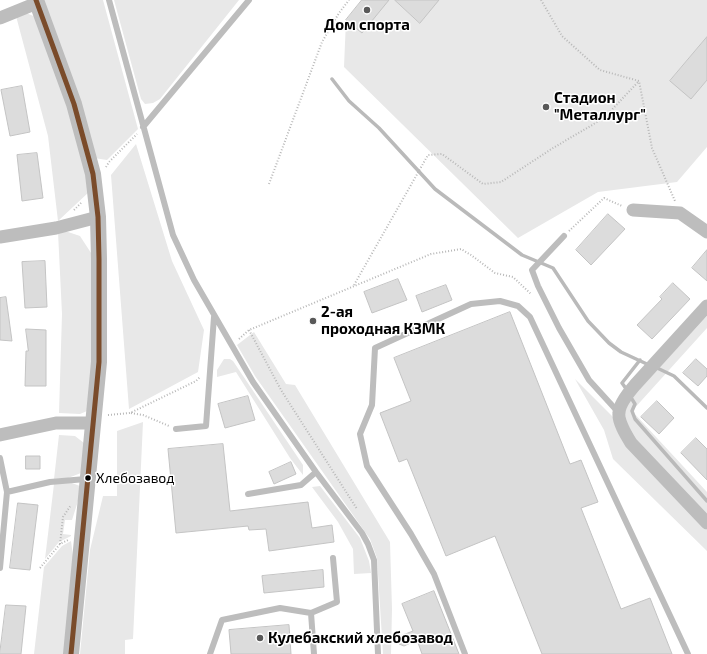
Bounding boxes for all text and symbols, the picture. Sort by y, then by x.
marker: Дом спорта [362,5,372,15]
place label: Дом спорта [324,16,410,34]
place label: Стадион "Металлург" [554,89,646,124]
marker: Стадион "Металлург" [541,102,551,112]
place label: 2-ая проходная КЗМК [321,303,445,338]
marker: 2-ая проходная КЗМК [308,316,318,326]
place label: Хлебозавод [96,470,174,486]
marker: Хлебозавод [83,473,93,483]
place label: Кулебакский хлебозавод [268,629,453,647]
marker: Кулебакский хлебозавод [255,633,265,643]

